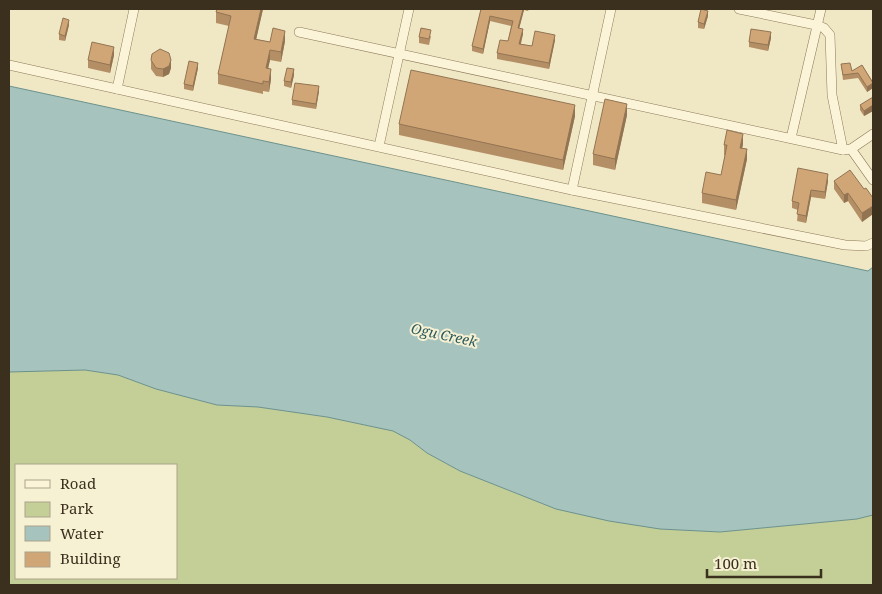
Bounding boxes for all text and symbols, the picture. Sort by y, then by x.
water label: Ogu Creek [409,318,480,351]
legend [15,464,178,579]
text: Road [60,473,96,493]
text: Park [60,498,94,518]
text: Water [60,523,103,543]
scale bar [707,546,821,578]
text: Building [60,548,121,568]
text: 100 m [714,553,757,573]

